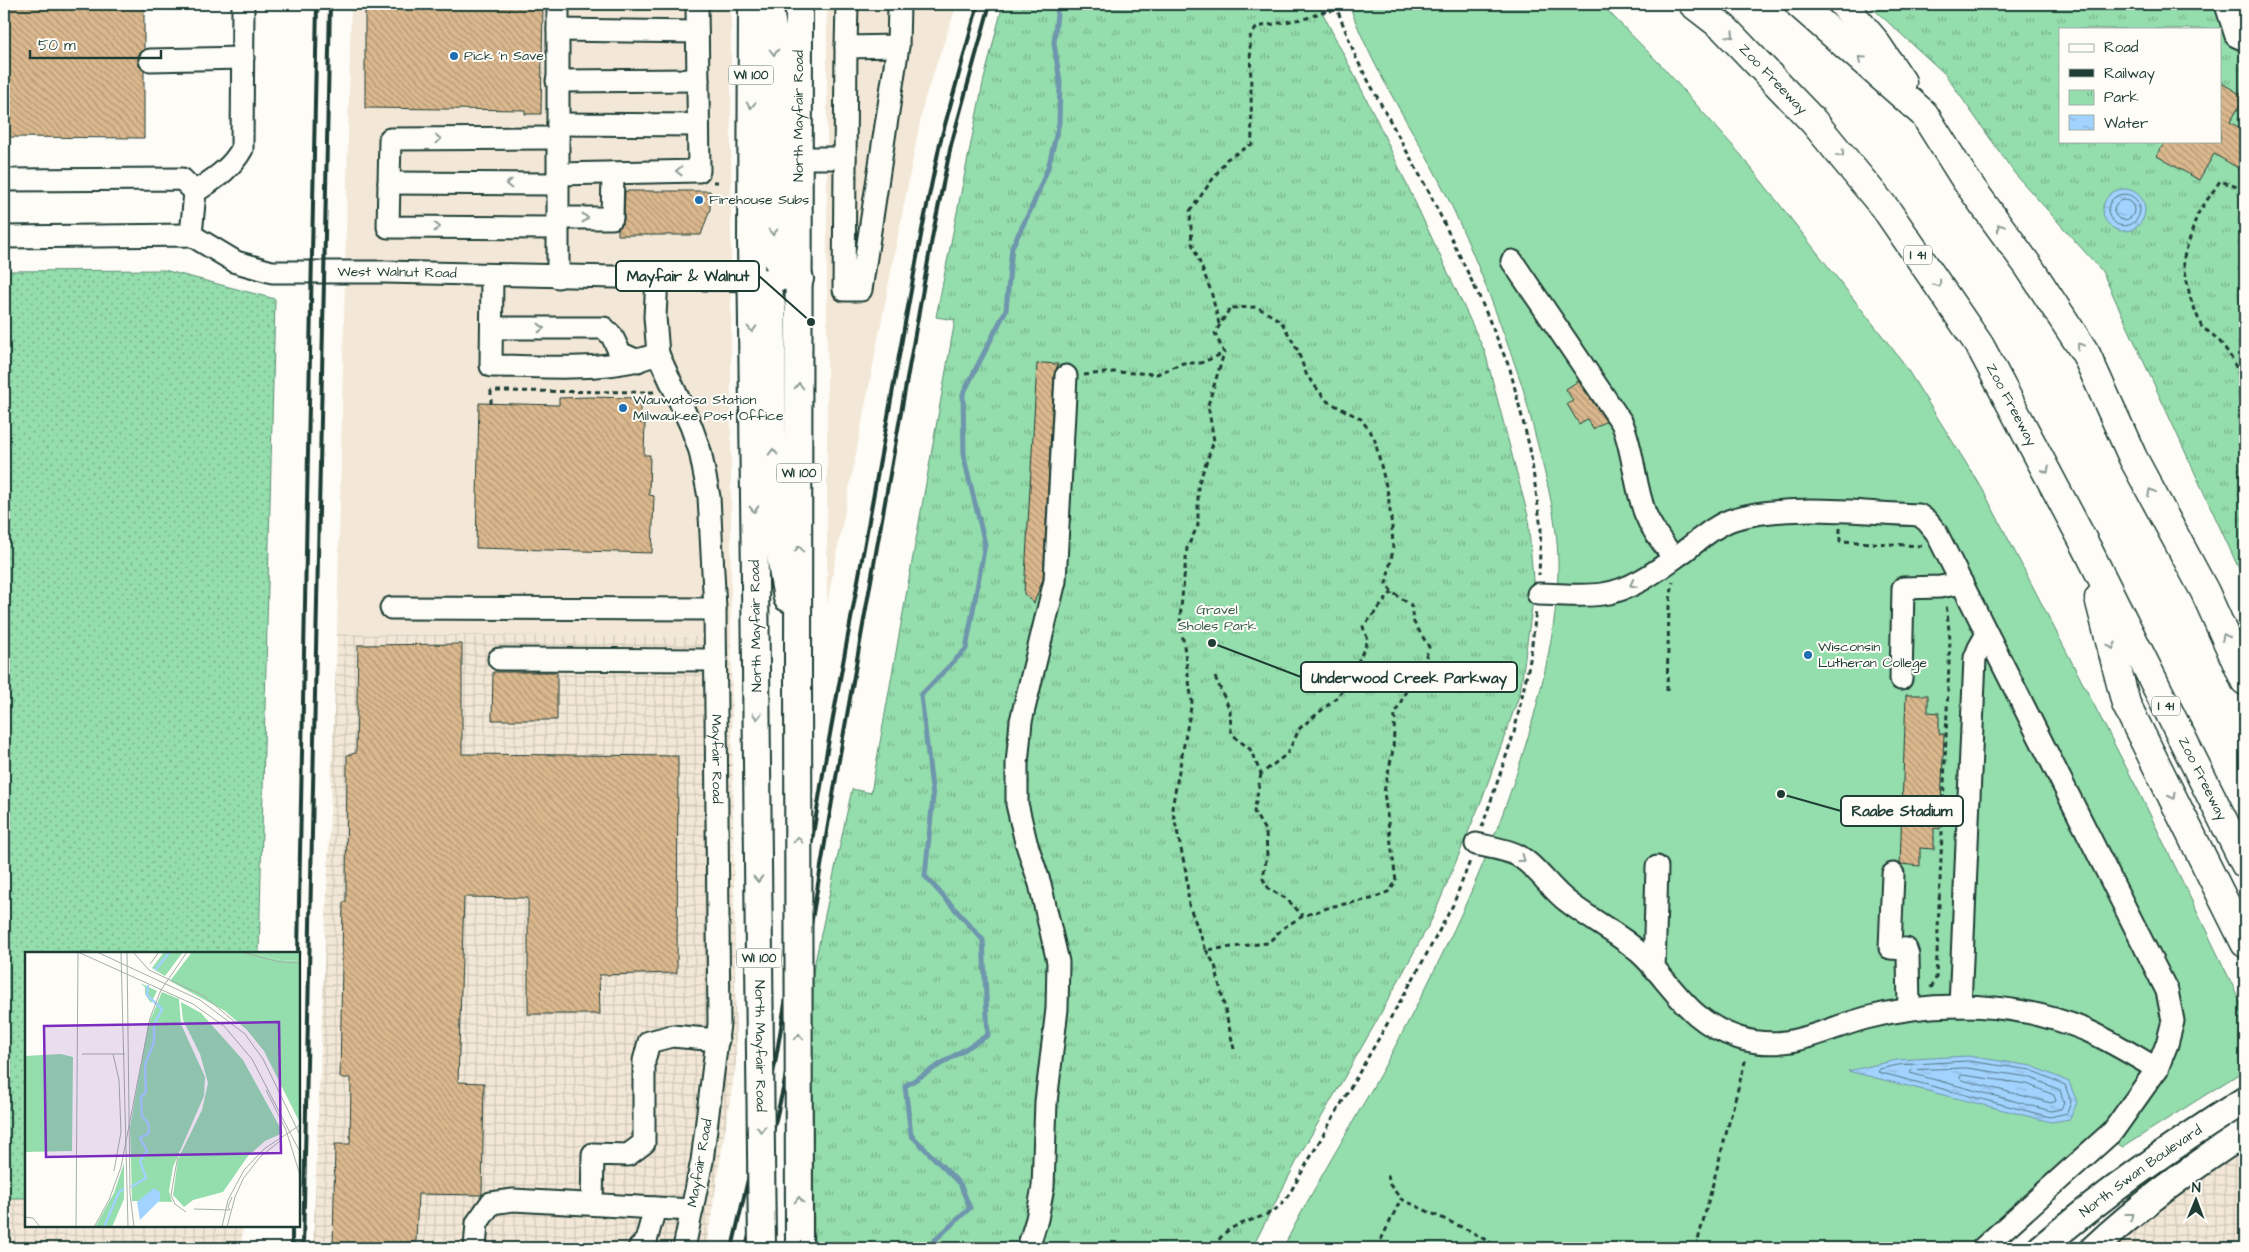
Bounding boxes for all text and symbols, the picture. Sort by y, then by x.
scale bar [30,28,161,60]
legend [2059,28,2222,142]
one-way arrow [1725,29,1734,38]
text: 50 m [38,35,76,56]
text: Road [2104,37,2139,58]
street label: Zoo Freeway [1734,39,1812,119]
place label: Pick 'n Save [464,46,544,66]
one-way arrow [769,48,779,56]
marker: Pick 'n Save [448,50,460,62]
street label: North Mayfair Road [789,50,809,182]
one-way arrow [1858,55,1867,64]
text: Railway [2104,63,2155,85]
road number: WI 100 [728,66,774,84]
text: Park [2104,87,2139,108]
one-way arrow [746,102,756,109]
text: Water [2104,113,2148,134]
one-way arrow [435,134,443,144]
one-way arrow [1835,149,1844,158]
one-way arrow [674,166,682,177]
one-way arrow [505,179,512,189]
place label: Firehouse Subs [709,190,809,210]
marker: Firehouse Subs [693,194,705,206]
one-way arrow [582,213,589,223]
one-way arrow [434,222,441,232]
one-way arrow [1997,223,2006,233]
one-way arrow [768,228,778,236]
road number: I 41 [1904,246,1932,264]
callout: Mayfair & Walnut [616,261,759,291]
street label: West Walnut Road [338,262,457,284]
text: Mayfair & Walnut [627,266,750,288]
one-way arrow [1932,278,1941,288]
one-way arrow [538,323,545,333]
one-way arrow [747,326,757,333]
one-way arrow [2077,342,2086,352]
street label: Zoo Freeway [1981,360,2041,450]
one-way arrow [794,382,804,390]
place label: Wauwatosa Station Milwaukee Post Office [633,390,784,426]
marker: Wauwatosa Station Milwaukee Post Office [617,402,629,414]
one-way arrow [768,448,778,456]
road number: WI 100 [776,463,822,482]
one-way arrow [2040,465,2050,474]
one-way arrow [2147,488,2157,497]
one-way arrow [749,506,759,513]
one-way arrow [794,545,804,552]
street label: North Mayfair Road [745,560,767,692]
one-way arrow [1629,578,1638,588]
park label: Gravel Sholes Park [1178,600,1257,636]
one-way arrow [2221,633,2231,642]
place label: Wisconsin Lutheran College [1818,637,1927,673]
one-way arrow [2106,642,2116,650]
marker: Wisconsin Lutheran College [1802,649,1814,661]
callout: Underwood Creek Parkway [1301,662,1517,692]
text: Underwood Creek Parkway [1311,668,1508,690]
road number: I 41 [2152,696,2180,716]
one-way arrow [752,712,762,720]
street label: Mayfair Road [706,714,727,804]
street label: Zoo Freeway [2173,734,2232,824]
one-way arrow [2167,791,2177,800]
callout: Raabe Stadium [1841,796,1963,826]
text: Raabe Stadium [1851,801,1953,822]
one-way arrow [793,835,803,843]
one-way arrow [1516,853,1526,862]
one-way arrow [753,875,763,883]
road number: WI 100 [736,948,782,968]
inset map [25,952,300,1227]
street label: North Mayfair Road [749,980,771,1112]
one-way arrow [794,1033,804,1040]
street label: Mayfair Road [682,1117,718,1209]
street label: North Swan Boulevard [2077,1121,2205,1221]
one-way arrow [756,1125,766,1133]
north arrow [2172,1174,2222,1224]
one-way arrow [794,1195,804,1203]
one-way arrow [2124,1213,2134,1222]

